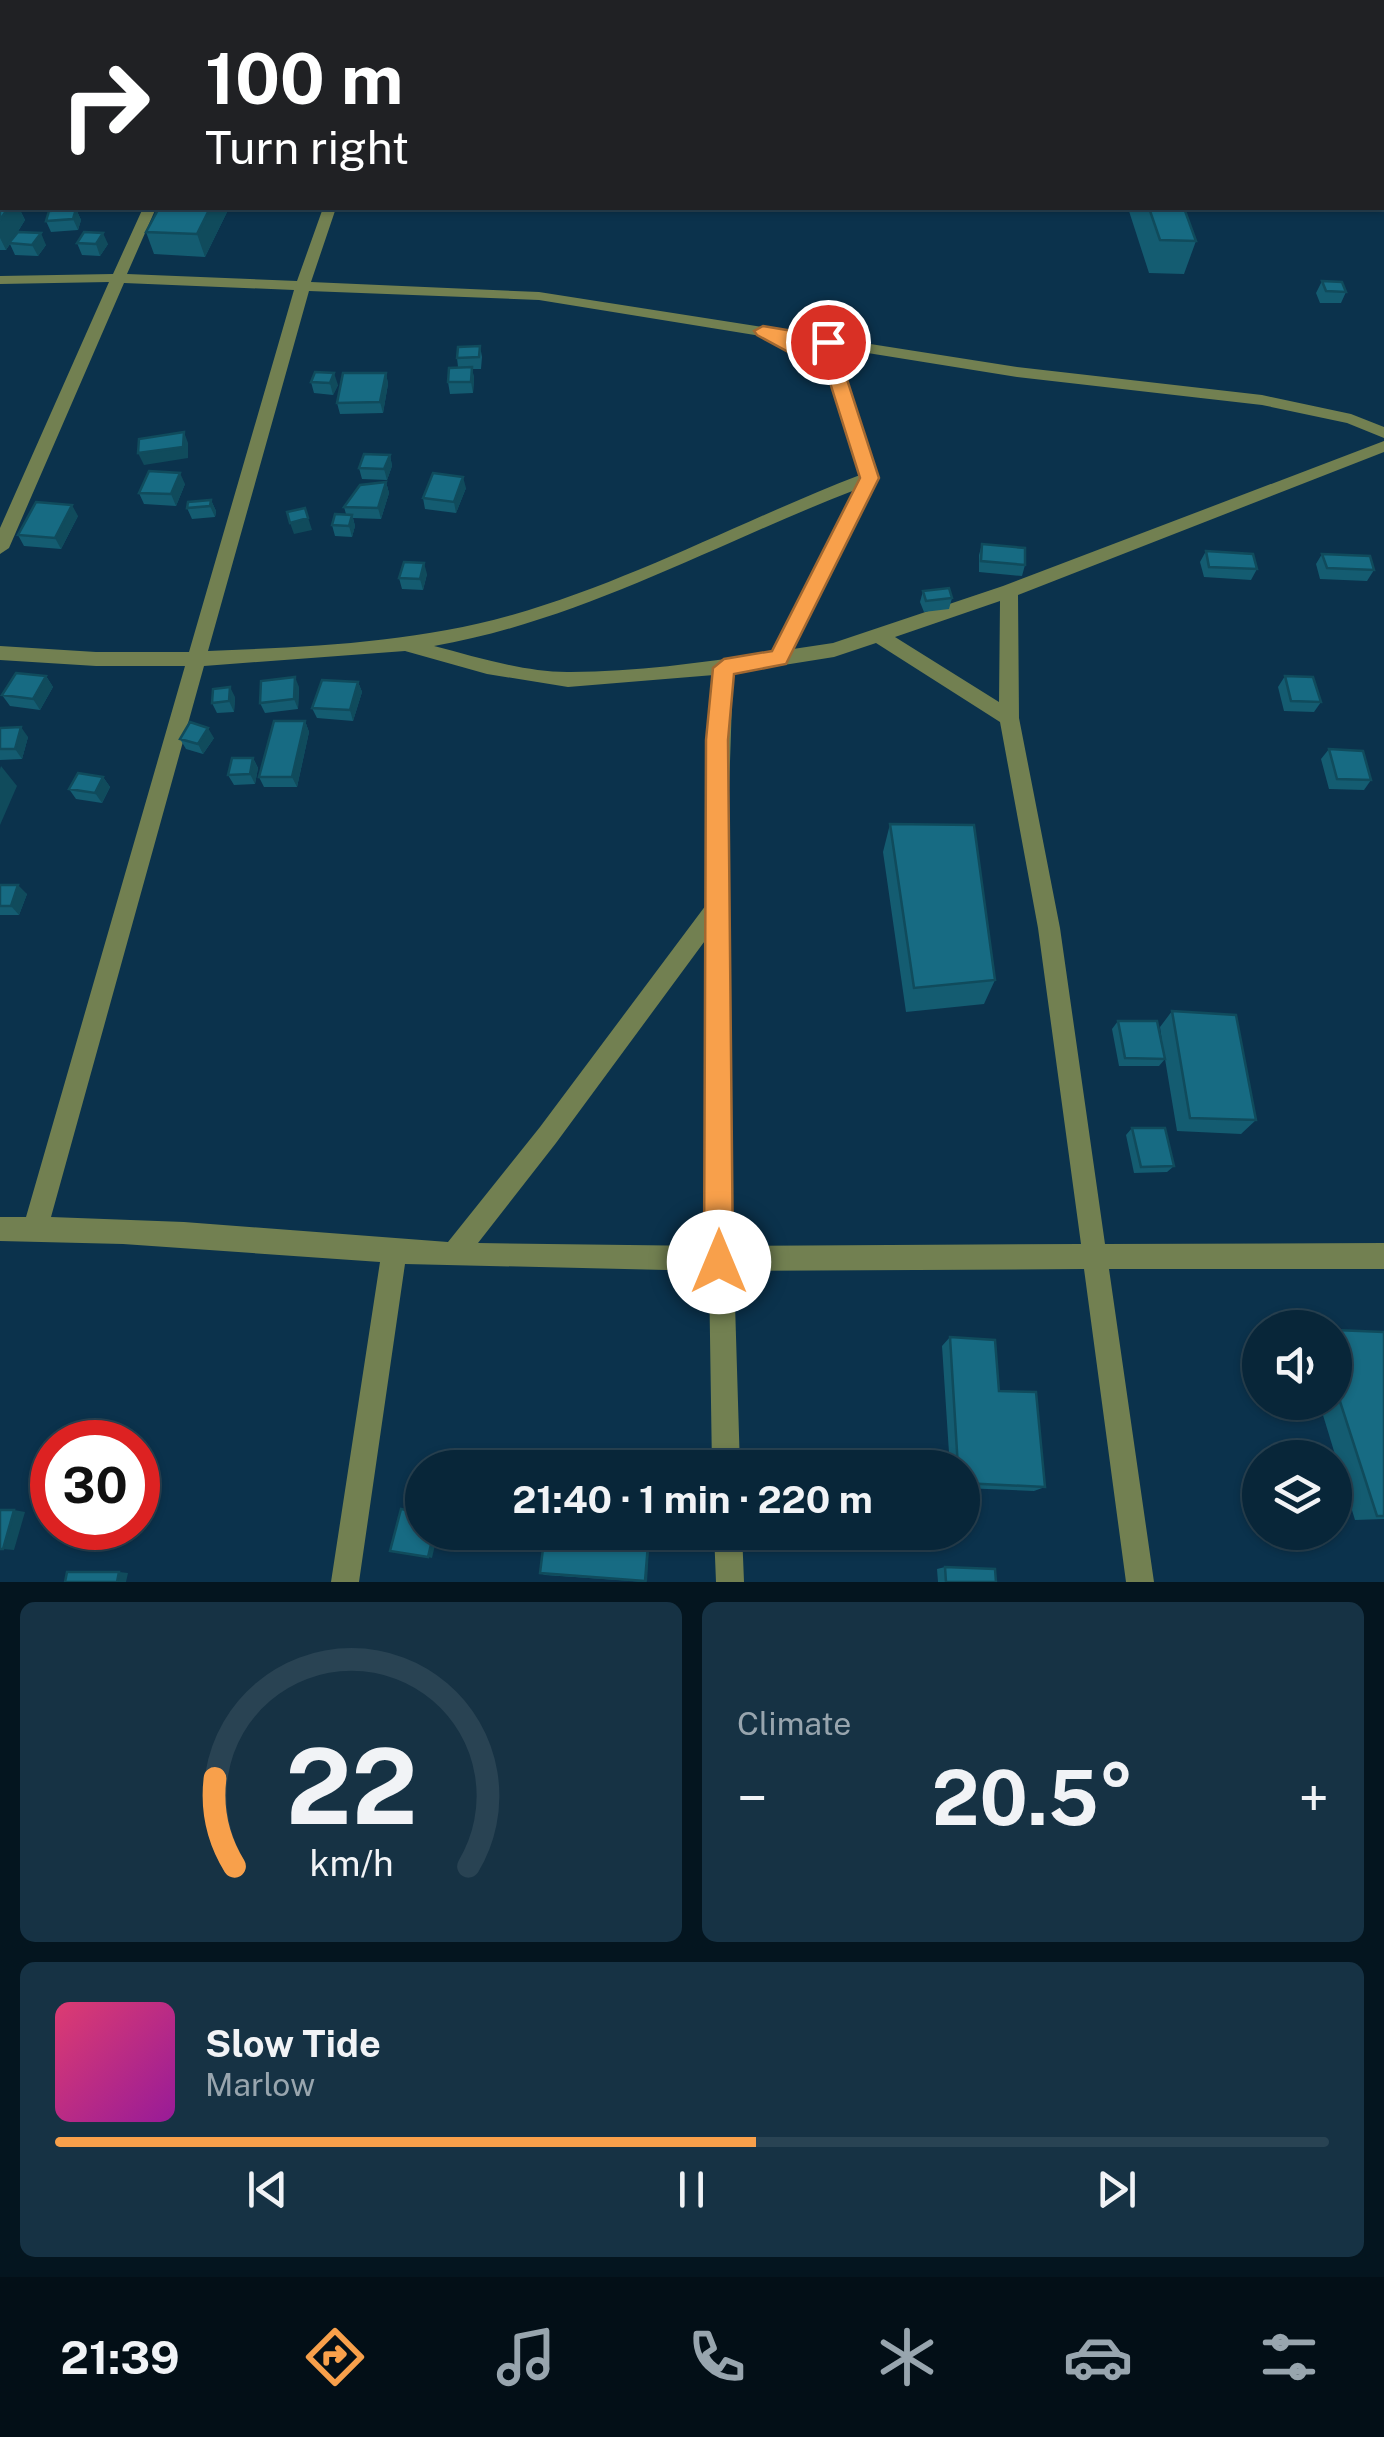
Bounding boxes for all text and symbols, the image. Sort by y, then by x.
text: 100 m [205,37,403,120]
icon: right [40,40,170,170]
text: Turn right [205,121,409,174]
pin [786,300,871,385]
icon: arrive [801,315,856,370]
position arrow [667,1210,771,1314]
map controls [1242,1310,1352,1550]
button: sound [1242,1310,1352,1420]
speed limit sign: 30 [30,1420,160,1550]
button: layers [1242,1440,1352,1550]
text: 21:40 · 1 min · 220 m [512,1477,873,1522]
text: Climate [737,1705,851,1742]
text: 22 [285,1725,417,1847]
text: 20.5° [932,1754,1134,1842]
text: − [737,1766,768,1830]
text: + [1298,1766,1329,1830]
text: km/h [309,1842,393,1884]
text: Slow Tide [205,2021,381,2066]
text: Marlow [205,2066,315,2103]
icon: previous [240,2162,295,2217]
icon: pause [664,2162,719,2217]
icon: next [1089,2162,1144,2217]
icon: directions [300,2322,370,2392]
icon: music [491,2322,561,2392]
icon: phone [682,2322,752,2392]
icon: climate [872,2322,942,2392]
icon: car [1063,2322,1133,2392]
icon: filters [1254,2322,1324,2392]
text: 21:39 [60,2331,180,2384]

